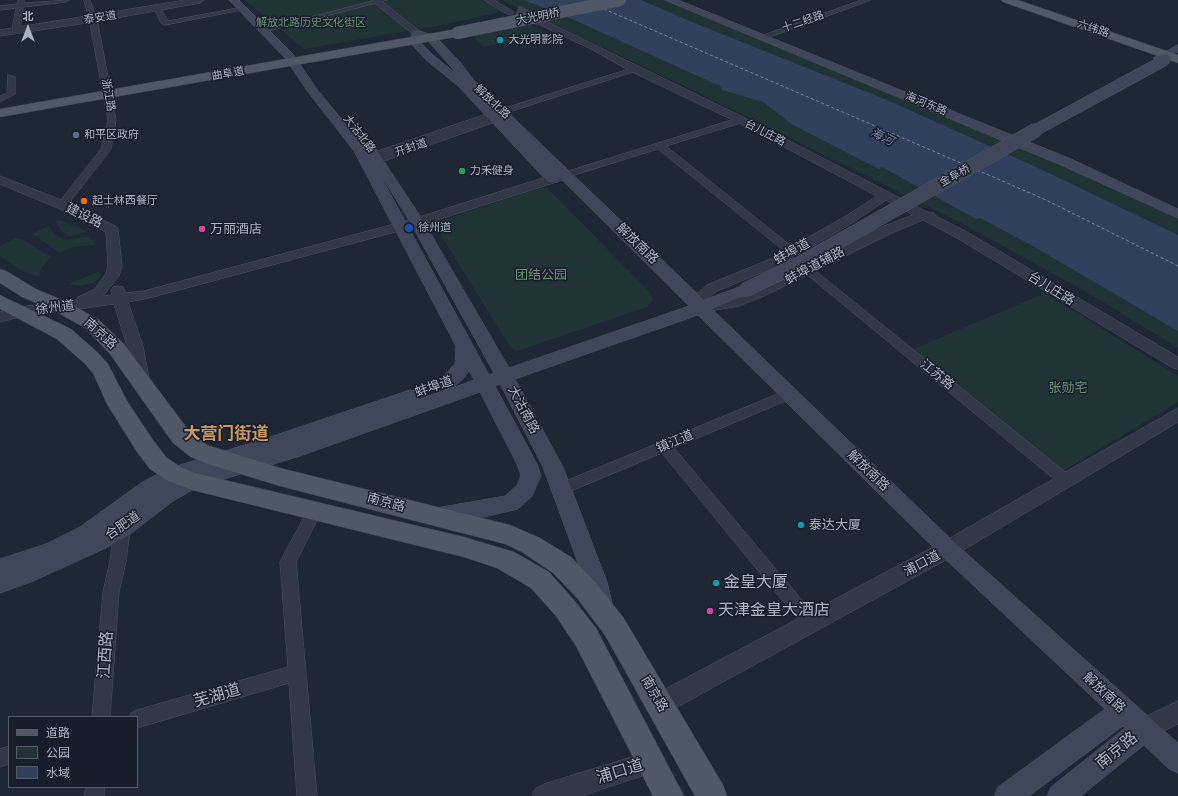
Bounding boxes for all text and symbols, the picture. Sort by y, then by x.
street label: 大光明桥 [515,6,561,28]
north arrow [8,8,48,48]
text: 北 [23,9,34,23]
street label: 泰安道 [83,9,117,27]
street label: 十二经路 [780,9,826,35]
park label: 解放北路历史文化街区 [256,16,366,30]
street label: 六纬路 [1075,17,1111,41]
place label: 大光明影院 [508,33,563,47]
marker: 大光明影院 [495,35,505,45]
street label: 曲阜道 [211,65,245,83]
street label: 浙江路 [99,78,117,112]
street label: 解放北路 [471,82,513,122]
street label: 海河东路 [903,90,949,118]
street label: 大沽北路 [340,113,378,155]
street label: 台儿庄路 [742,117,788,149]
water label: 海河 [868,125,896,149]
place label: 和平区政府 [84,128,139,142]
marker: 和平区政府 [71,130,81,140]
street label: 开封道 [393,136,429,160]
street label: 金阜桥 [937,162,973,190]
place label: 力禾健身 [470,164,514,178]
marker: 力禾健身 [457,166,467,176]
place label: 起士林西餐厅 [92,194,158,208]
marker: 起士林西餐厅 [79,196,89,206]
street label: 建设路 [63,200,105,232]
street label: 解放南路 [613,220,661,268]
place label: 万丽酒店 [210,221,262,237]
place label: 徐州道 [418,221,451,235]
marker: 徐州道 [403,222,415,234]
marker: 万丽酒店 [197,224,207,234]
street label: 蚌埠道 [771,236,813,268]
street label: 蚌埠道辅路 [783,244,847,288]
park label: 团结公园 [515,267,567,283]
street label: 台儿庄路 [1025,269,1077,309]
street label: 徐州道 [35,298,75,318]
street label: 南京路 [80,315,120,353]
street label: 江苏路 [917,357,957,393]
street label: 蚌埠道 [413,373,455,401]
park label: 张勋宅 [1049,380,1087,396]
street label: 大沽南路 [504,383,542,437]
district label: 大营门街道 [184,424,268,444]
street label: 镇江道 [654,427,696,457]
street label: 解放南路 [844,447,892,495]
street label: 南京路 [365,490,407,516]
street label: 合肥道 [103,508,143,544]
place label: 泰达大厦 [809,517,861,533]
marker: 泰达大厦 [796,520,806,530]
street label: 浦口道 [901,548,943,580]
place label: 金皇大厦 [724,573,788,593]
marker: 金皇大厦 [711,578,721,588]
place label: 天津金皇大酒店 [718,601,830,621]
marker: 天津金皇大酒店 [705,606,715,616]
street label: 江西路 [95,630,117,680]
street label: 解放南路 [1080,670,1128,716]
street label: 南京路 [637,673,671,715]
street label: 芜湖道 [191,680,243,712]
legend [8,716,138,788]
text: 道路 [46,725,70,741]
street label: 南京路 [1092,728,1142,774]
text: 公园 [46,745,70,761]
street label: 浦口道 [594,756,646,788]
text: 水域 [46,765,70,781]

